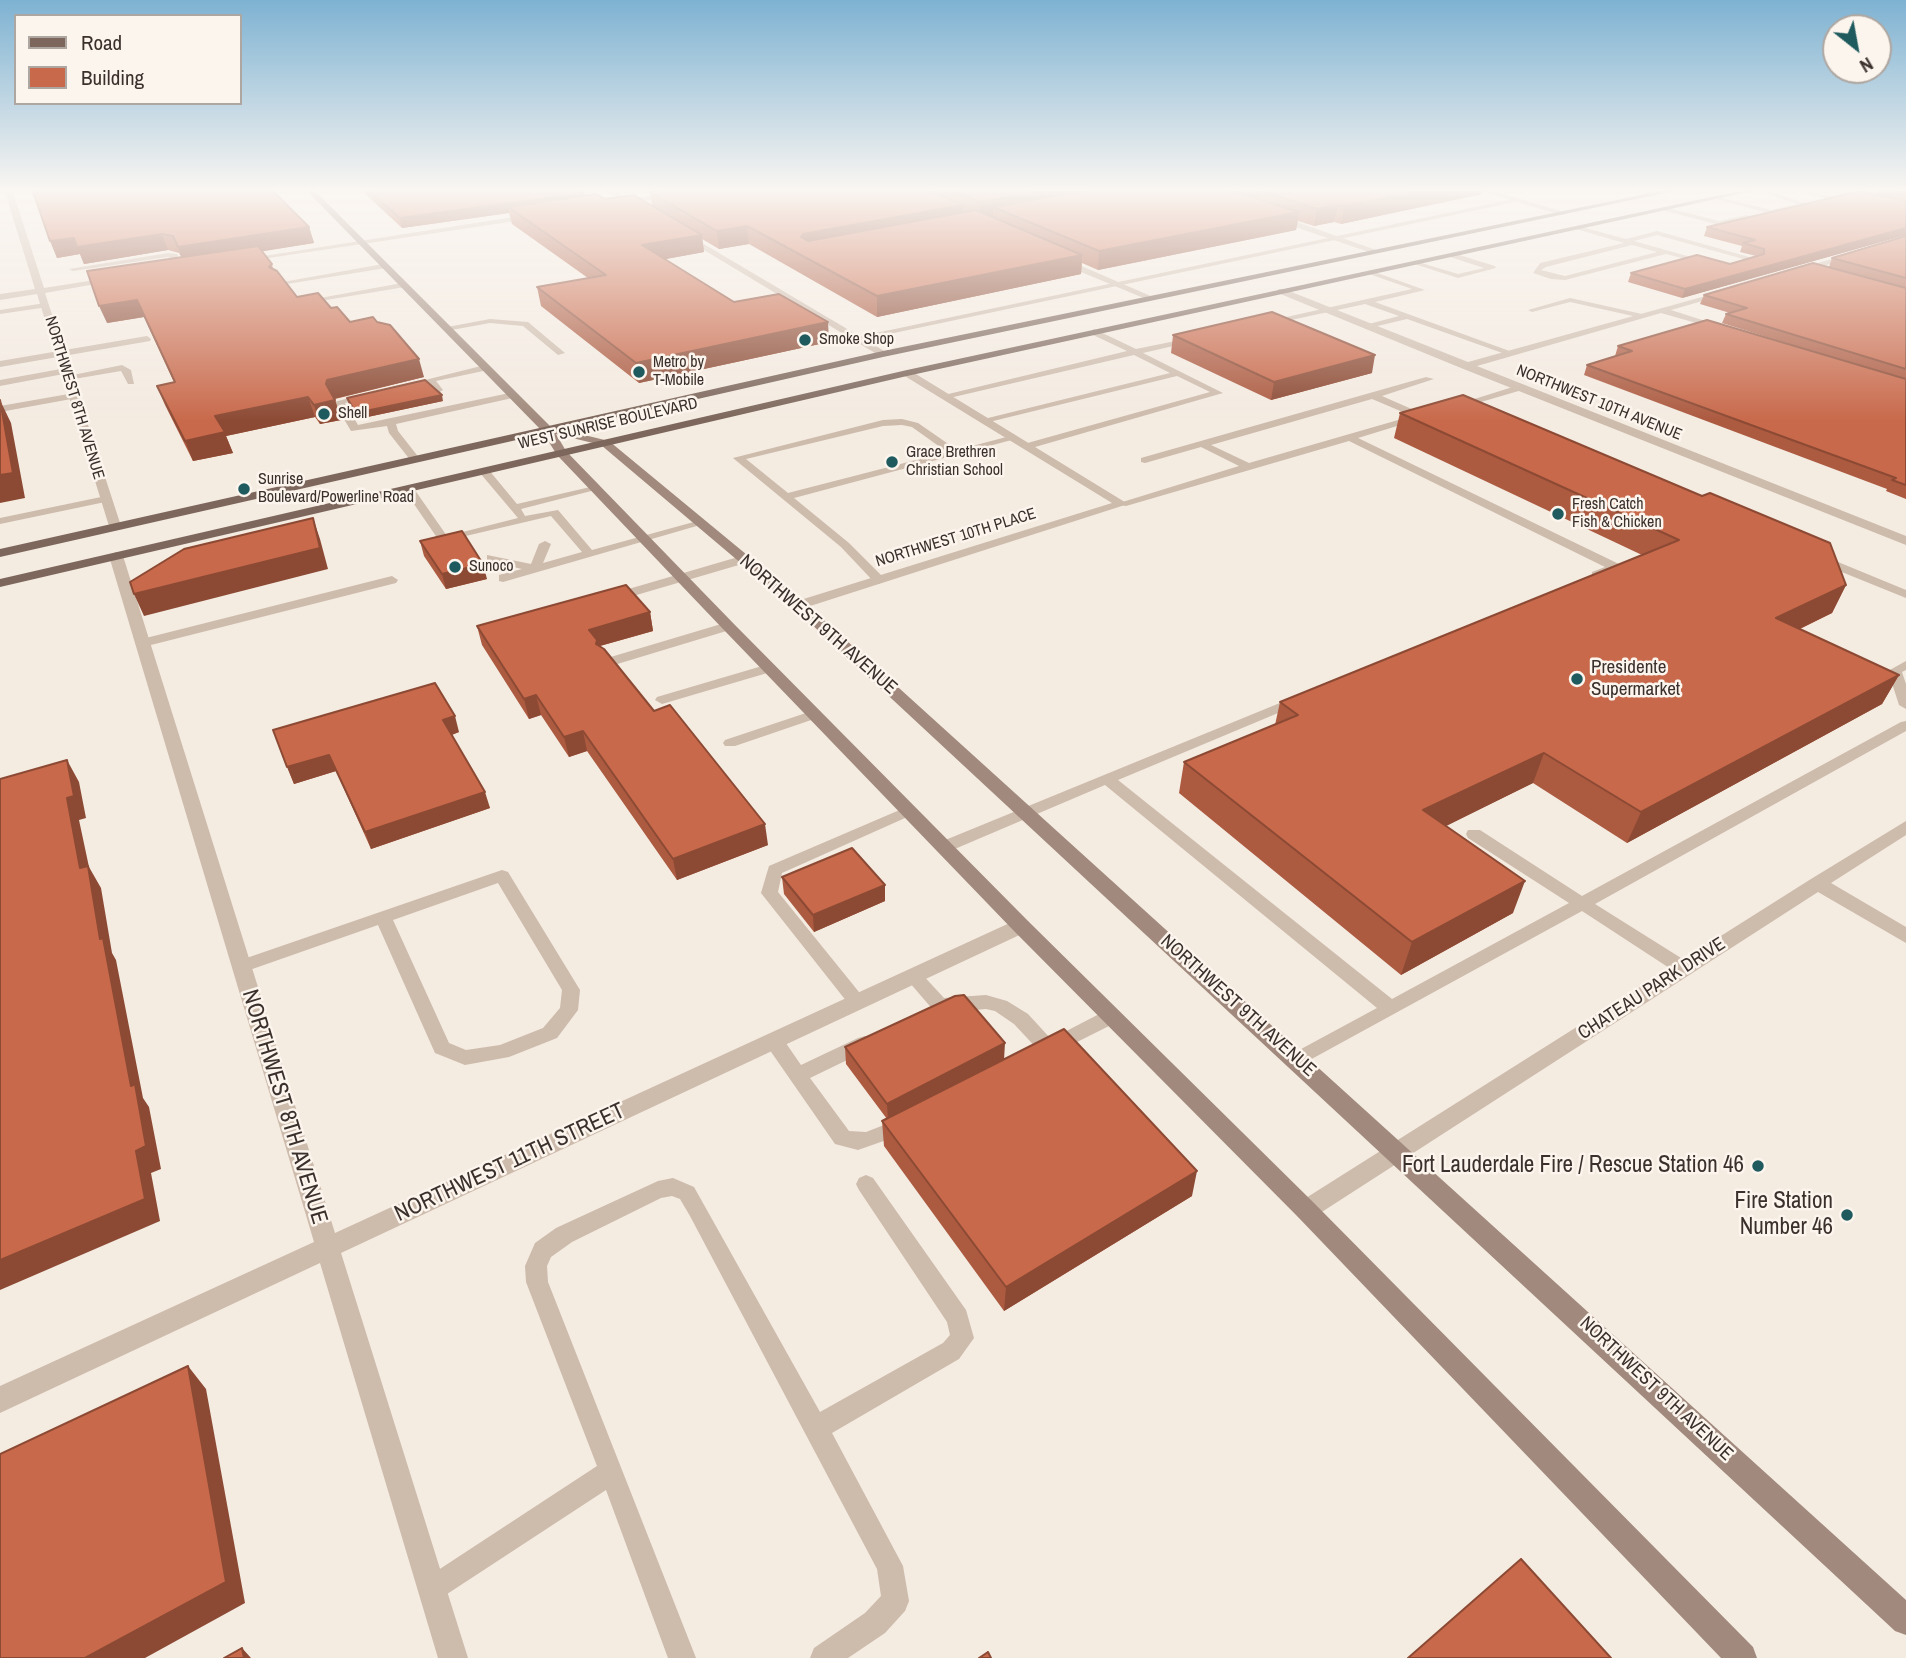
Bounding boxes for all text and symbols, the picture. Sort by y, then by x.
legend [14,14,242,105]
north arrow [1822,14,1892,84]
text: Road [81,28,122,57]
text: N [1855,51,1878,79]
text: Building [81,63,144,92]
street label: NORTHWEST 8TH AVENUE [40,314,108,482]
place label: Smoke Shop [819,330,894,350]
marker: Smoke Shop [797,332,813,348]
place label: Metro by T-Mobile [653,353,704,391]
street label: NORTHWEST 10TH AVENUE [1513,361,1685,445]
marker: Metro by T-Mobile [631,364,647,380]
street label: WEST SUNRISE BOULEVARD [516,394,700,454]
place label: Shell [338,404,367,424]
marker: Shell [316,406,332,422]
place label: Grace Brethren Christian School [906,443,1003,481]
marker: Grace Brethren Christian School [884,454,900,470]
place label: Sunrise Boulevard/Powerline Road [258,470,414,508]
marker: Sunrise Boulevard/Powerline Road [236,481,252,497]
place label: Fresh Catch Fish & Chicken [1572,495,1662,533]
street label: NORTHWEST 10TH PLACE [873,504,1039,572]
marker: Fresh Catch Fish & Chicken [1550,506,1566,522]
street label: NORTHWEST 9TH AVENUE [735,550,901,700]
place label: Sunoco [469,557,513,577]
marker: Sunoco [447,559,463,575]
place label: Presidente Supermarket [1591,657,1680,701]
marker: Presidente Supermarket [1569,671,1585,687]
street label: NORTHWEST 9TH AVENUE [1156,930,1320,1082]
street label: CHATEAU PARK DRIVE [1574,933,1730,1045]
street label: NORTHWEST 8TH AVENUE [235,987,333,1227]
street label: NORTHWEST 11TH STREET [390,1097,630,1229]
place label: Fort Lauderdale Fire / Rescue Station 46 [1402,1152,1744,1180]
marker: Fort Lauderdale Fire / Rescue Station 46 [1750,1158,1766,1174]
place label: Fire Station Number 46 [1734,1188,1833,1242]
marker: Fire Station Number 46 [1839,1207,1855,1223]
street label: NORTHWEST 9TH AVENUE [1575,1312,1737,1466]

